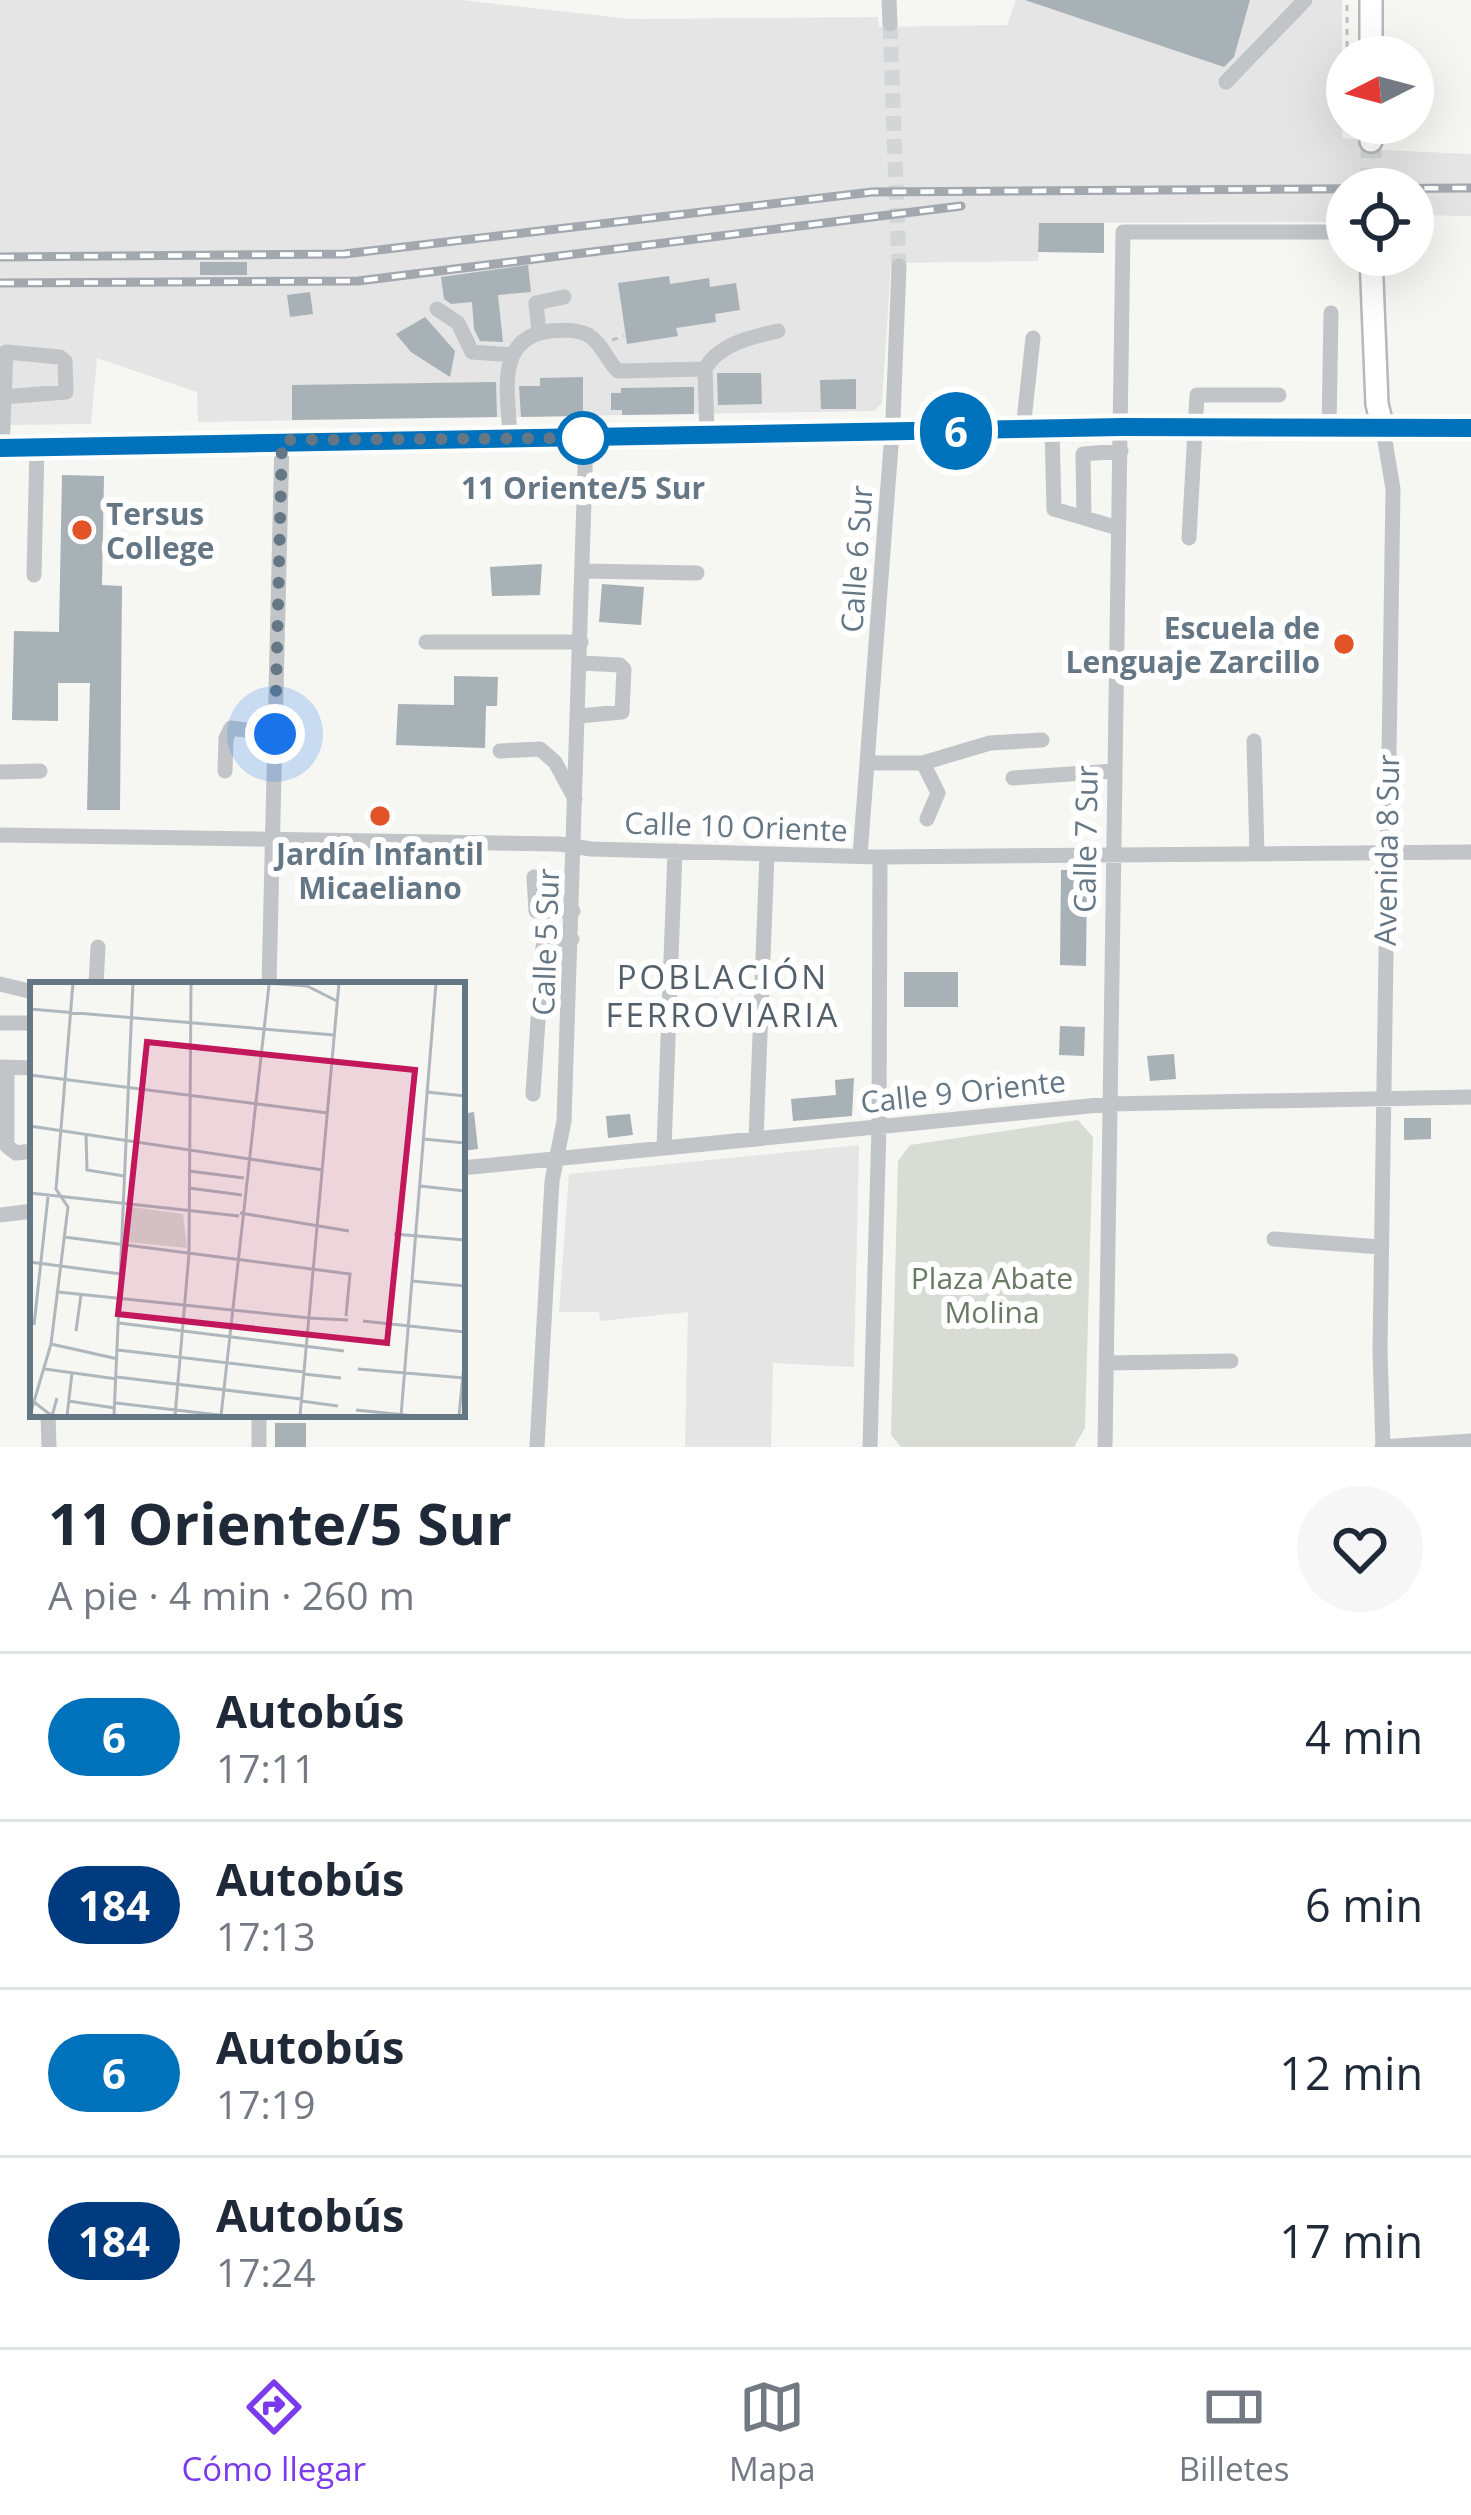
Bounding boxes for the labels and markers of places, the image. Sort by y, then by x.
marker: 11 Oriente/5 Sur [558,413,608,463]
place label: 11 Oriente/5 Sur [461,467,705,508]
place label: Tersus College [106,493,214,568]
marker: Tersus College [69,517,95,543]
place label: Escuela de Lenguaje Zarcillo [1066,607,1320,682]
marker: Escuela de Lenguaje Zarcillo [1331,631,1357,657]
marker: Jardín Infantil Micaeliano [367,803,393,829]
place label: Jardín Infantil Micaeliano [273,833,484,908]

